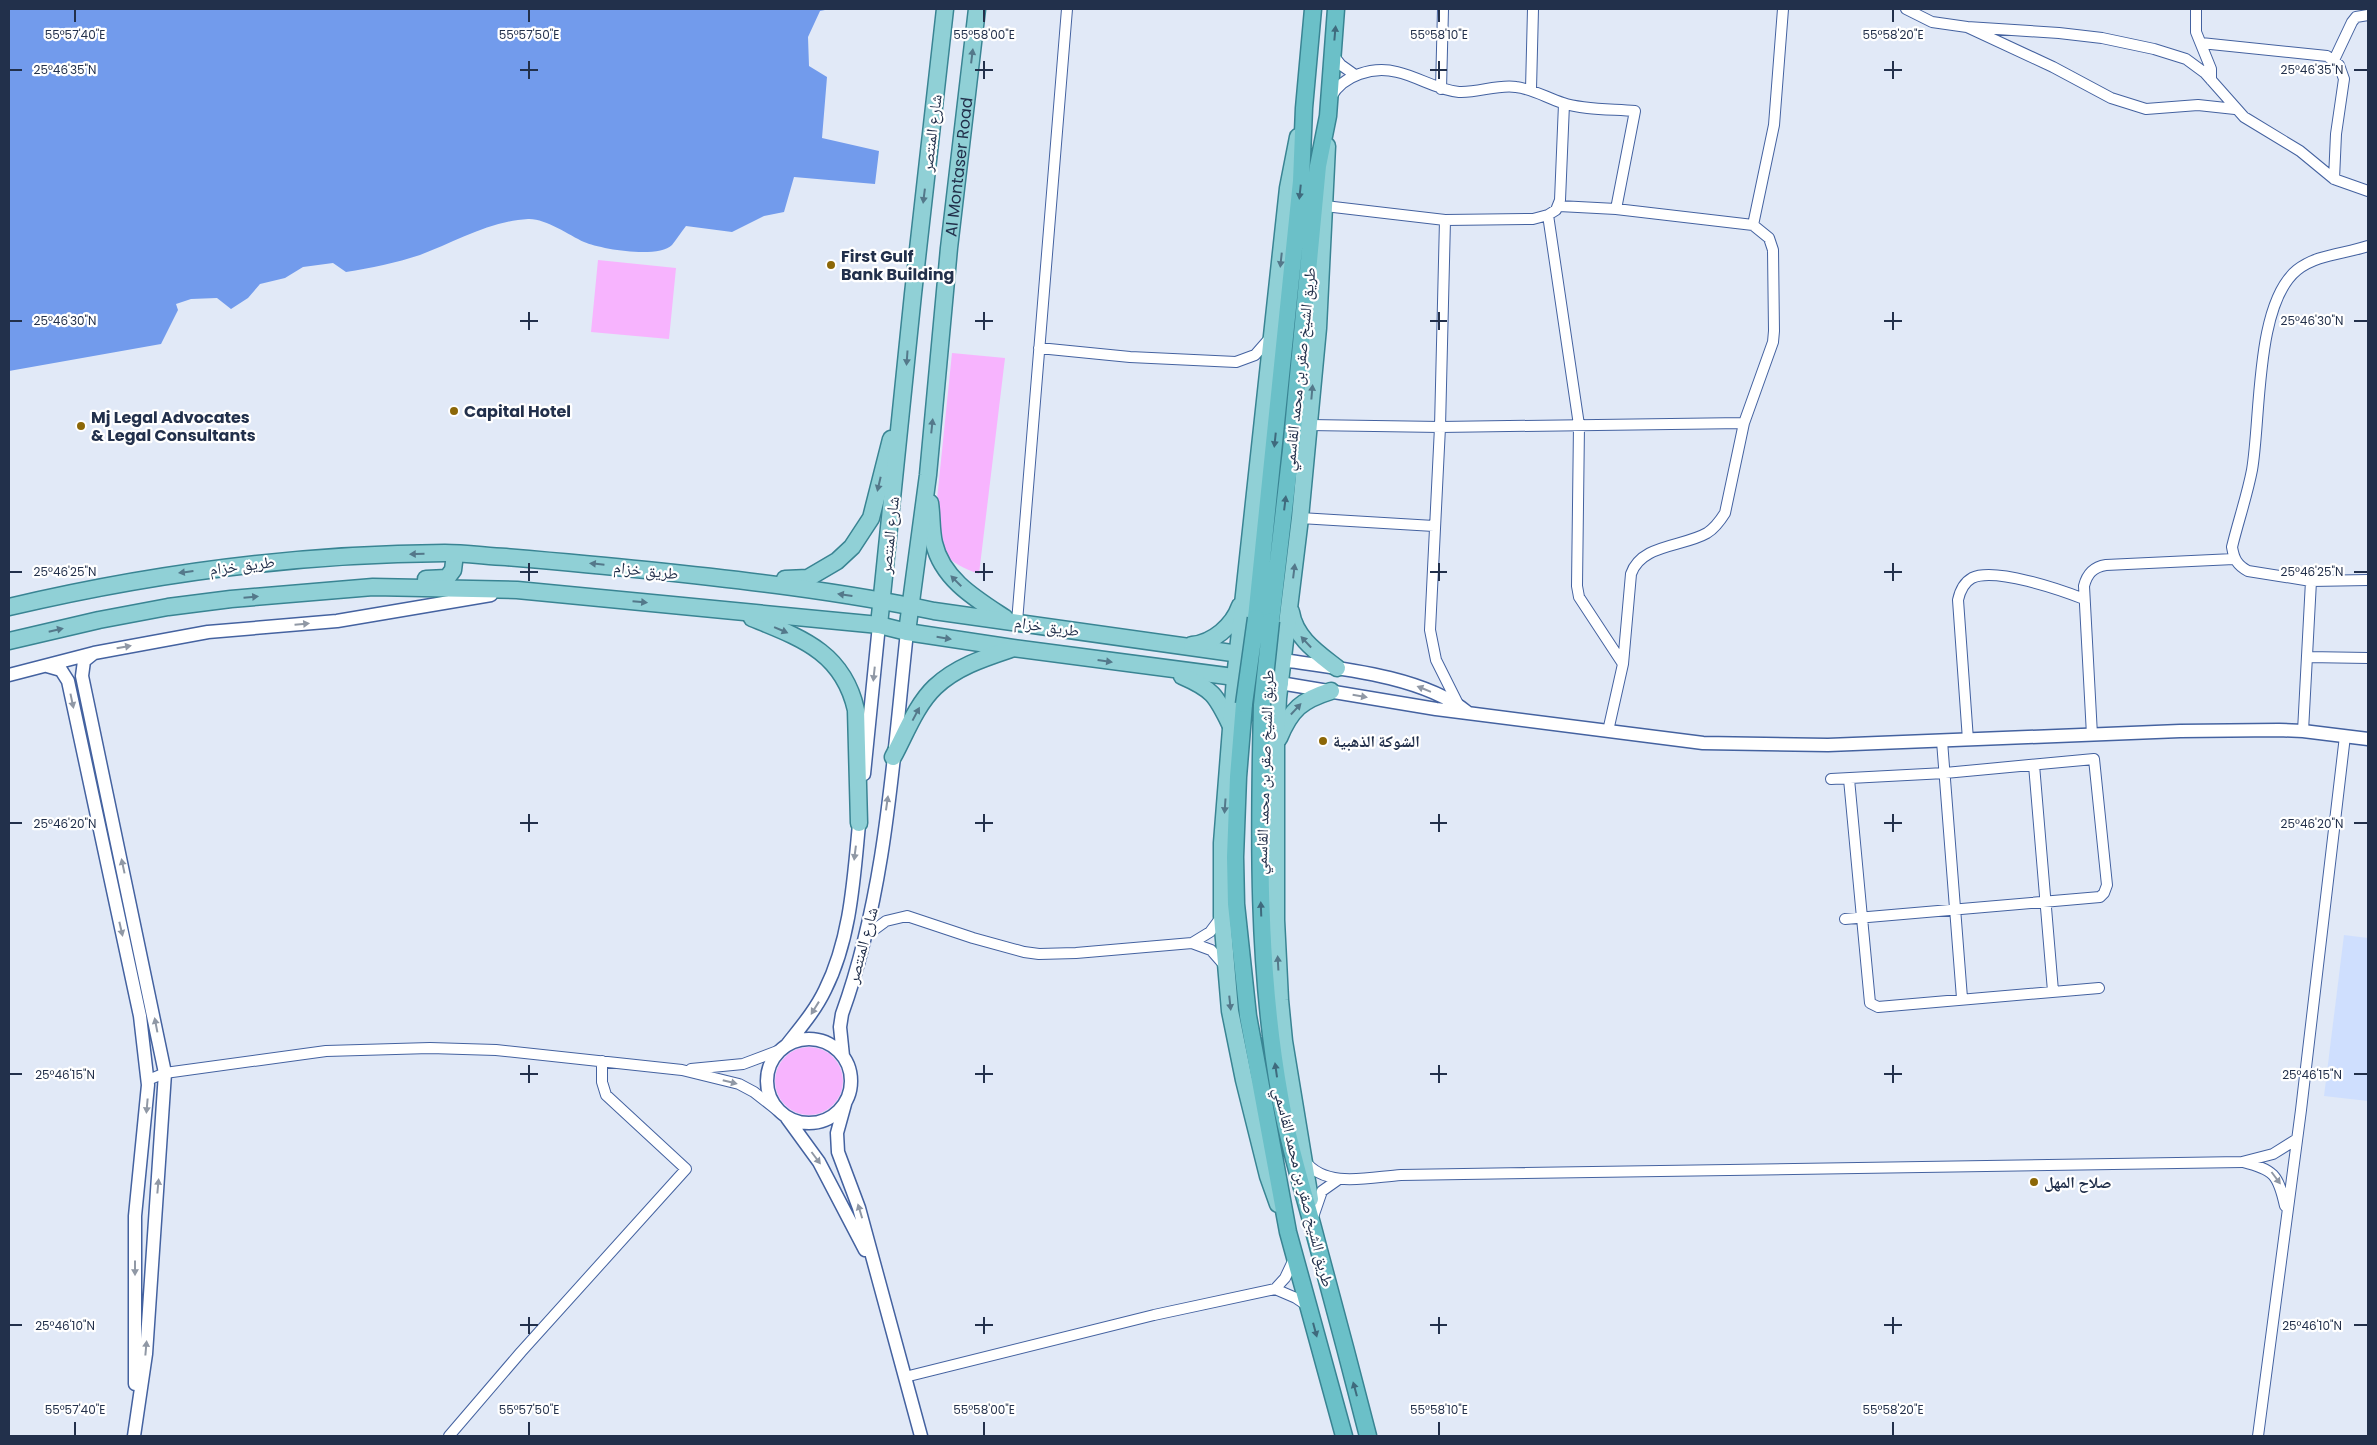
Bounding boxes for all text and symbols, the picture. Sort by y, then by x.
one-way arrow [1331,24,1339,40]
text: 55°57'40"E [45,26,105,43]
text: 55°57'50"E [499,26,559,43]
text: 55°58'00"E [953,26,1015,43]
text: 55°58'10"E [1410,26,1468,43]
text: 55°58'20"E [1862,26,1924,43]
one-way arrow [968,48,976,64]
text: 25°46'35"N [34,61,96,78]
text: 25°46'35"N [2281,61,2343,78]
street label: شارع المنتصر [915,93,948,174]
street label: Al Montaser Road [939,96,979,238]
one-way arrow [1296,184,1304,200]
one-way arrow [920,189,928,205]
place label: First Gulf Bank Building [841,245,954,286]
one-way arrow [1276,252,1284,268]
marker: First Gulf Bank Building [825,259,837,271]
street label: طريق الشيخ صقر بن محمد القاسمي [1277,266,1323,472]
text: 25°46'30"N [34,312,96,329]
text: 25°46'30"N [2281,312,2343,329]
one-way arrow [902,350,910,366]
one-way arrow [1308,384,1316,400]
place label: Capital Hotel [464,400,571,423]
marker: Capital Hotel [448,405,460,417]
place label: Mj Legal Advocates & Legal Consultants [91,406,256,447]
one-way arrow [929,418,937,434]
marker: Mj Legal Advocates & Legal Consultants [75,420,87,432]
one-way arrow [1271,433,1279,449]
one-way arrow [875,477,883,492]
one-way arrow [1281,494,1289,510]
street label: شارع المنتصر [874,495,905,576]
street label: طريق خزام [208,550,276,581]
one-way arrow [409,550,425,558]
street label: طريق خزام [612,556,680,585]
one-way arrow [588,560,604,568]
text: 25°46'25"N [34,563,96,580]
one-way arrow [1290,563,1298,579]
text: 25°46'25"N [2281,563,2343,580]
one-way arrow [177,568,193,576]
one-way arrow [950,575,962,587]
one-way arrow [837,591,853,599]
one-way arrow [243,593,259,601]
one-way arrow [632,598,648,606]
street label: طريق خزام [1013,611,1081,642]
one-way arrow [295,619,311,627]
one-way arrow [49,626,64,634]
one-way arrow [774,626,789,634]
one-way arrow [936,634,952,642]
one-way arrow [1300,636,1312,648]
one-way arrow [117,643,132,651]
one-way arrow [1097,657,1113,665]
one-way arrow [870,666,878,682]
street label: طريق الشيخ صقر بن محمد القاسمي [1249,669,1281,875]
one-way arrow [1417,685,1431,693]
one-way arrow [1352,692,1368,700]
one-way arrow [69,694,77,710]
one-way arrow [1290,704,1302,716]
one-way arrow [912,707,920,722]
place label: الشوكة الذهبية [1333,730,1420,753]
marker: الشوكة الذهبية [1317,735,1329,747]
one-way arrow [883,795,891,811]
one-way arrow [1220,798,1228,814]
text: 25°46'20"N [34,815,96,832]
text: 25°46'20"N [2281,815,2343,832]
one-way arrow [851,845,859,861]
one-way arrow [119,857,127,873]
one-way arrow [1257,900,1265,916]
street label: شارع المنتصر [841,905,884,987]
one-way arrow [117,921,125,936]
one-way arrow [1274,955,1282,971]
one-way arrow [1226,995,1234,1011]
one-way arrow [810,1001,819,1014]
one-way arrow [152,1017,160,1033]
one-way arrow [1272,1062,1280,1078]
text: 25°46'15"N [35,1066,95,1083]
text: 25°46'15"N [2282,1066,2342,1083]
one-way arrow [722,1078,737,1086]
street label: طريق الشيخ صقر بن محمد القاسمي [1267,1085,1339,1290]
one-way arrow [142,1098,150,1114]
one-way arrow [810,1151,821,1164]
place label: صلاح المهل [2044,1171,2112,1194]
one-way arrow [2270,1171,2281,1184]
marker: صلاح المهل [2028,1176,2040,1188]
one-way arrow [154,1178,162,1194]
one-way arrow [855,1204,863,1219]
one-way arrow [131,1260,139,1276]
text: 25°46'10"N [35,1317,95,1334]
text: 25°46'10"N [2282,1317,2342,1334]
one-way arrow [1311,1322,1319,1337]
one-way arrow [143,1340,151,1356]
one-way arrow [1351,1382,1359,1397]
text: 55°57'40"E [45,1401,105,1418]
text: 55°57'50"E [499,1401,559,1418]
text: 55°58'00"E [953,1401,1015,1418]
text: 55°58'10"E [1410,1401,1468,1418]
text: 55°58'20"E [1862,1401,1924,1418]

